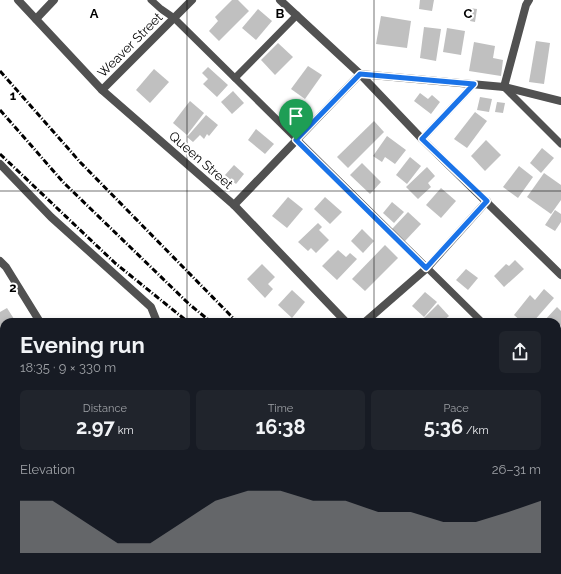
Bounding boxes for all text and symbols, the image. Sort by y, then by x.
text: A [90,6,99,21]
text: B [276,6,285,21]
text: C [464,6,473,21]
street label: Weaver Street [95,9,166,80]
text: 1 [10,88,17,103]
pin [279,99,313,140]
icon: arrive [285,105,307,127]
street label: Queen Street [166,128,236,192]
text: 2 [9,280,17,295]
button: share [499,331,541,373]
text: Evening run [20,332,145,358]
text: 18:35 · 9 × 330 m [20,360,116,375]
text: Distance [83,402,127,415]
text: Time [268,402,293,415]
text: Pace [444,402,469,415]
text: 2.97 [76,415,115,439]
text: 16:38 [255,415,306,439]
text: 5:36 [424,415,463,439]
text: km [115,424,134,437]
text: /km [463,424,489,437]
text: Elevation [20,462,75,477]
text: 26–31 m [492,462,541,477]

